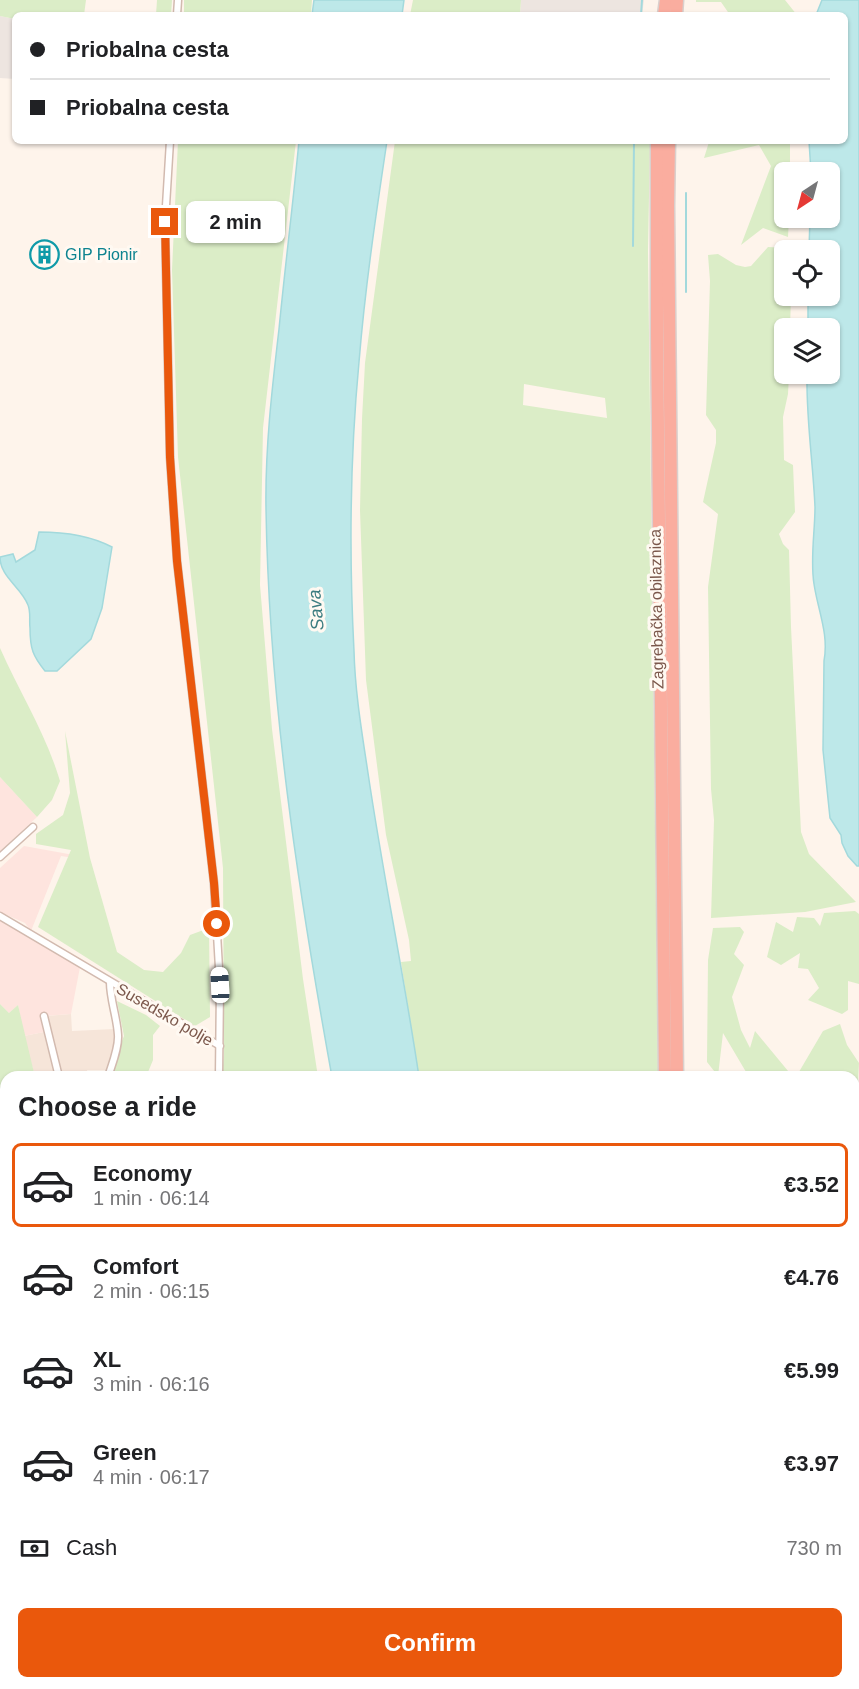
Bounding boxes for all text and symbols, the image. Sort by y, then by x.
text: Priobalna cesta [66,37,229,62]
text: Priobalna cesta [66,95,229,120]
north arrow [774,162,840,228]
map controls [774,162,840,384]
callout: 2 min [186,201,285,243]
route end [151,208,178,235]
text: 2 min [209,211,262,233]
building icon: GIP Pionir [28,238,60,270]
button: locate [774,240,840,306]
place label: GIP Pionir [65,246,138,263]
button: layers [774,318,840,384]
street label: Zagrebačka obilaznica [647,529,666,689]
water label: Sava [304,589,328,631]
route start [203,910,230,937]
car [210,967,230,1003]
street label: Susedsko polje [114,980,216,1049]
text: Choose a ride [18,1092,197,1122]
icon: car [21,1158,75,1212]
text: Economy [93,1161,192,1186]
text: €3.52 [784,1172,839,1197]
text: 1 min · 06:14 [93,1187,210,1209]
icon: car [21,1251,75,1305]
text: Comfort [93,1254,179,1279]
text: €4.76 [784,1265,839,1290]
text: 2 min · 06:15 [93,1280,210,1302]
icon: car [21,1344,75,1398]
text: XL [93,1347,121,1372]
text: €5.99 [784,1358,839,1383]
text: 3 min · 06:16 [93,1373,210,1395]
icon: car [21,1437,75,1491]
text: Green [93,1440,157,1465]
text: €3.97 [784,1451,839,1476]
text: 4 min · 06:17 [93,1466,210,1488]
icon: cash [18,1532,51,1565]
text: Cash [66,1535,117,1560]
text: 730 m [786,1537,842,1559]
button: Confirm [18,1608,842,1677]

